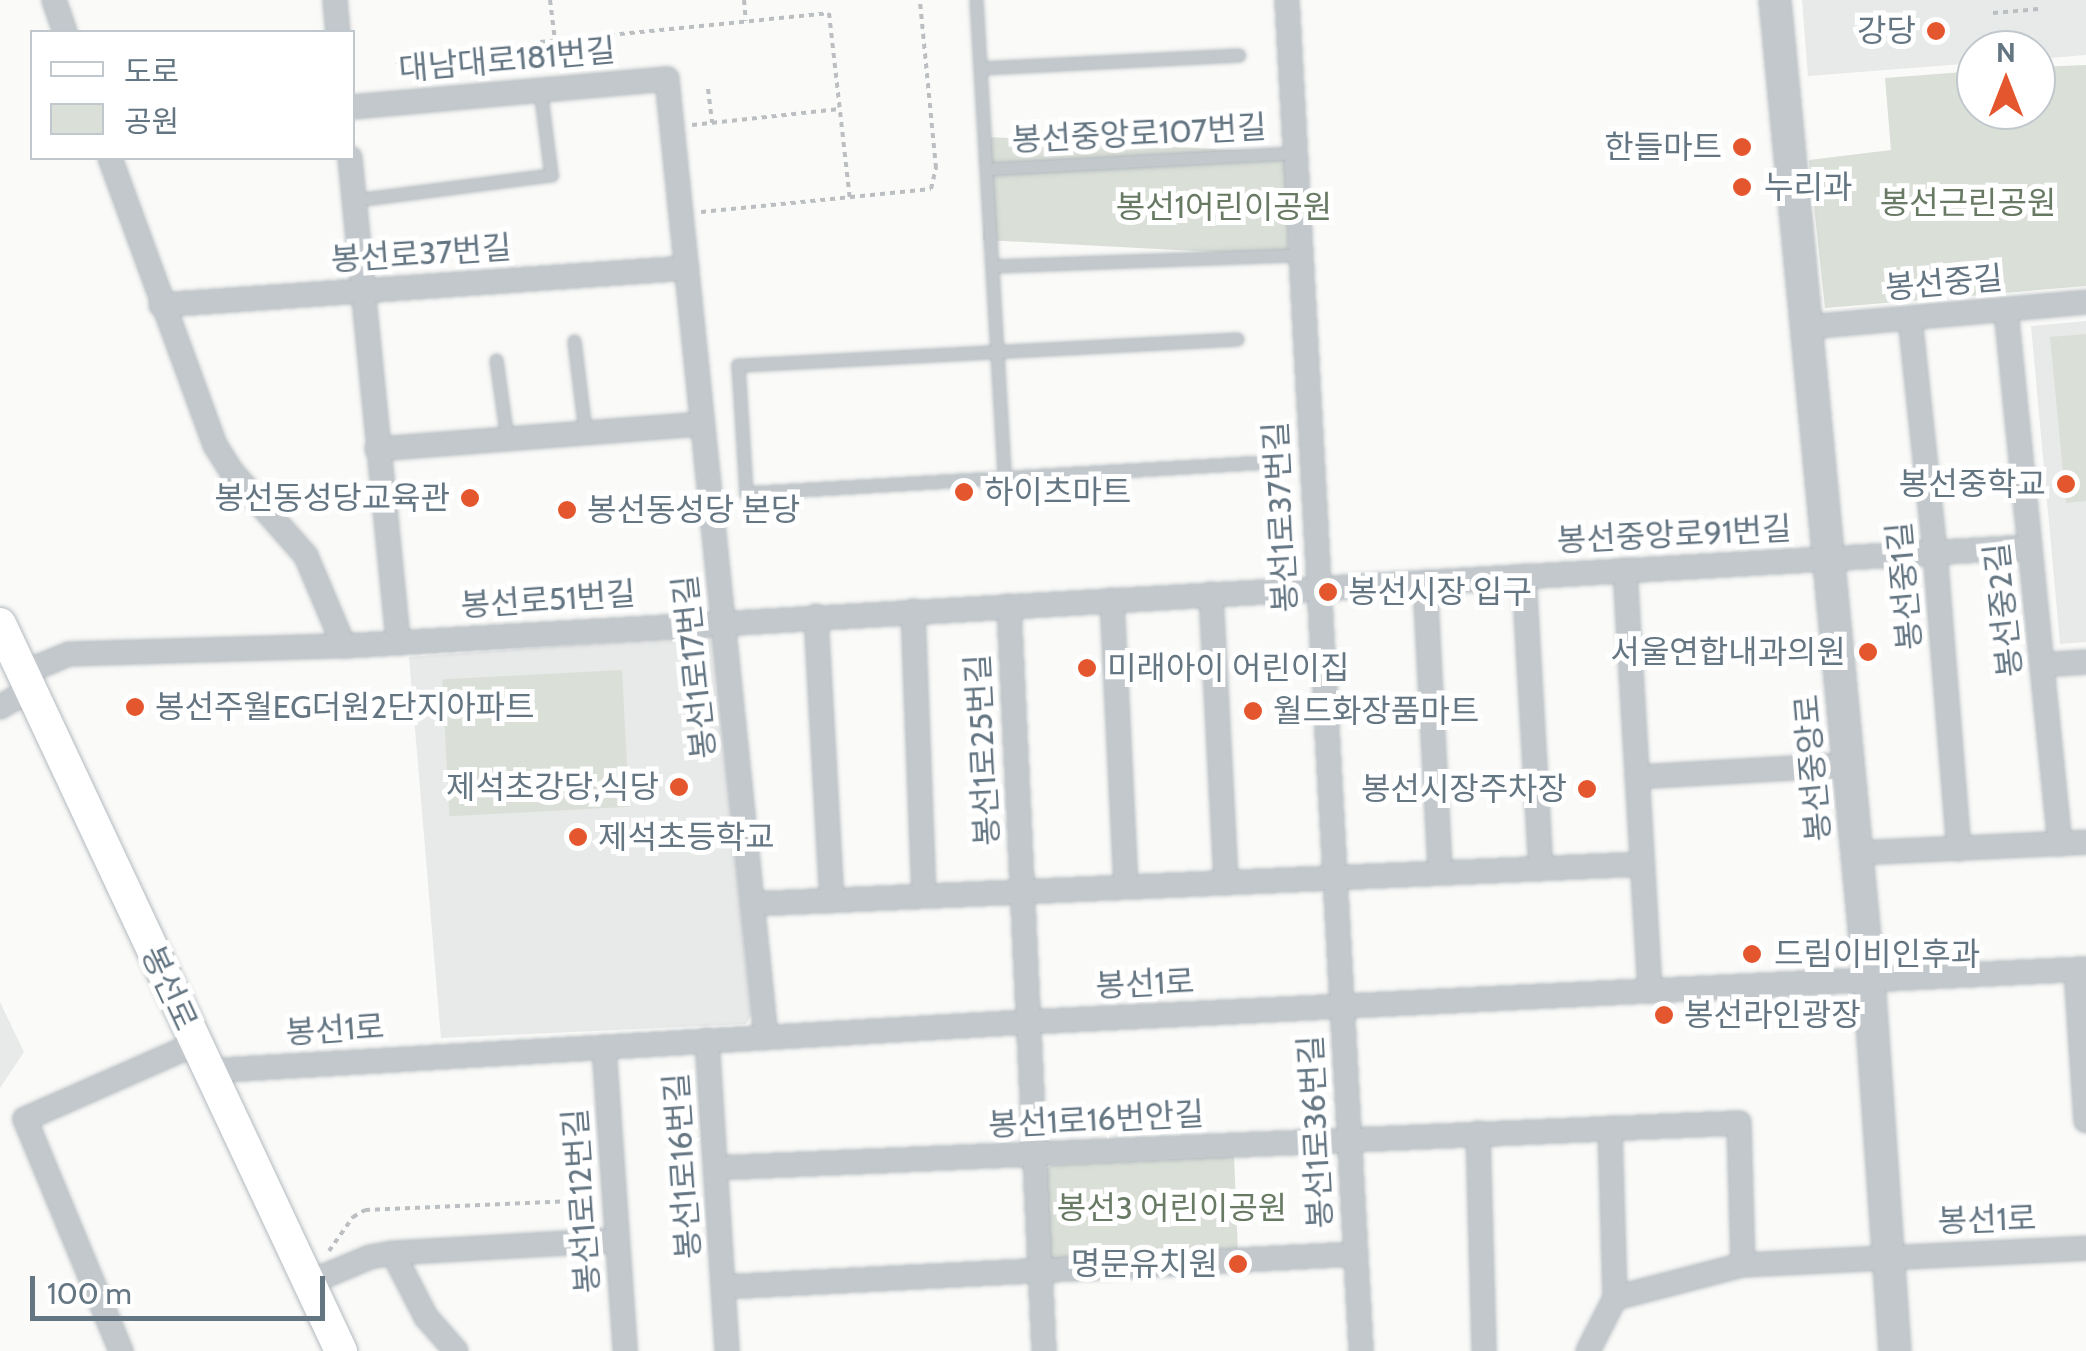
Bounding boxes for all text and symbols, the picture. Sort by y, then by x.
place label: 강당 [1857,12,1916,50]
marker: 강당 [1925,20,1947,42]
legend [30,30,355,160]
north arrow [1956,30,2056,130]
street label: 대남대로181번길 [397,31,617,89]
text: N [1996,35,2016,69]
text: 도로 [124,53,179,90]
text: 공원 [124,103,179,140]
street label: 봉선중앙로107번길 [1011,108,1267,160]
place label: 한들마트 [1604,128,1722,166]
marker: 한들마트 [1731,136,1753,158]
place label: 누리과 [1764,168,1852,206]
marker: 누리과 [1729,174,1755,200]
park label: 봉선근린공원 [1880,184,2056,222]
park label: 봉선1어린이공원 [1116,188,1332,226]
street label: 봉선로37번길 [330,229,512,279]
street label: 봉선중길 [1884,259,2004,307]
street label: 봉선1로37번길 [1257,421,1305,613]
place label: 봉선중학교 [1899,465,2046,503]
place label: 하이츠마트 [984,473,1131,511]
marker: 봉선중학교 [2055,473,2077,495]
place label: 봉선동성당교육관 [214,479,450,517]
marker: 하이츠마트 [953,481,975,503]
marker: 봉선동성당교육관 [459,487,481,509]
place label: 봉선동성당 본당 [587,491,800,529]
marker: 봉선동성당 본당 [556,499,578,521]
street label: 봉선중앙로91번길 [1556,510,1792,560]
street label: 봉선중1길 [1880,520,1930,652]
street label: 봉선중2길 [1978,541,2030,679]
street label: 봉선1로17번길 [666,573,724,761]
place label: 봉선시장 입구 [1348,573,1532,611]
street label: 봉선로51번길 [459,575,637,625]
marker: 봉선시장 입구 [1317,581,1339,603]
place label: 서울연합내과의원 [1610,633,1846,671]
marker: 서울연합내과의원 [1855,639,1881,665]
place label: 미래아이 어린이집 [1107,649,1350,687]
street label: 봉선1로25번길 [959,653,1007,847]
marker: 미래아이 어린이집 [1076,657,1098,679]
place label: 봉선주월EG더원2단지아파트 [155,688,534,726]
place label: 월드화장품마트 [1273,692,1479,730]
street label: 봉선중앙로 [1787,693,1839,843]
marker: 봉선주월EG더원2단지아파트 [124,696,146,718]
marker: 월드화장품마트 [1242,700,1264,722]
place label: 제석초강당,식당 [446,768,659,806]
place label: 봉선시장주차장 [1361,770,1567,808]
marker: 제석초강당,식당 [668,776,690,798]
marker: 봉선시장주차장 [1576,778,1598,800]
place label: 제석초등학교 [598,818,775,856]
marker: 제석초등학교 [567,826,589,848]
place label: 드림이비인후과 [1774,935,1980,973]
street label: 봉선로 [133,940,205,1036]
marker: 드림이비인후과 [1739,941,1765,967]
street label: 봉선1로 [1095,962,1195,1006]
place label: 봉선라인광장 [1684,996,1861,1034]
marker: 봉선라인광장 [1653,1004,1675,1026]
street label: 봉선1로 [284,1007,386,1053]
street label: 봉선1로36번길 [1292,1035,1340,1229]
street label: 봉선1로16번길 [657,1072,709,1260]
street label: 봉선1로16번안길 [987,1095,1205,1145]
street label: 봉선1로12번길 [556,1107,608,1295]
park label: 봉선3 어린이공원 [1057,1189,1287,1227]
street label: 봉선1로 [1937,1199,2037,1241]
place label: 명문유치원 [1071,1245,1218,1283]
marker: 명문유치원 [1227,1253,1249,1275]
scale bar [35,1256,330,1318]
text: 100 m [47,1275,132,1312]

